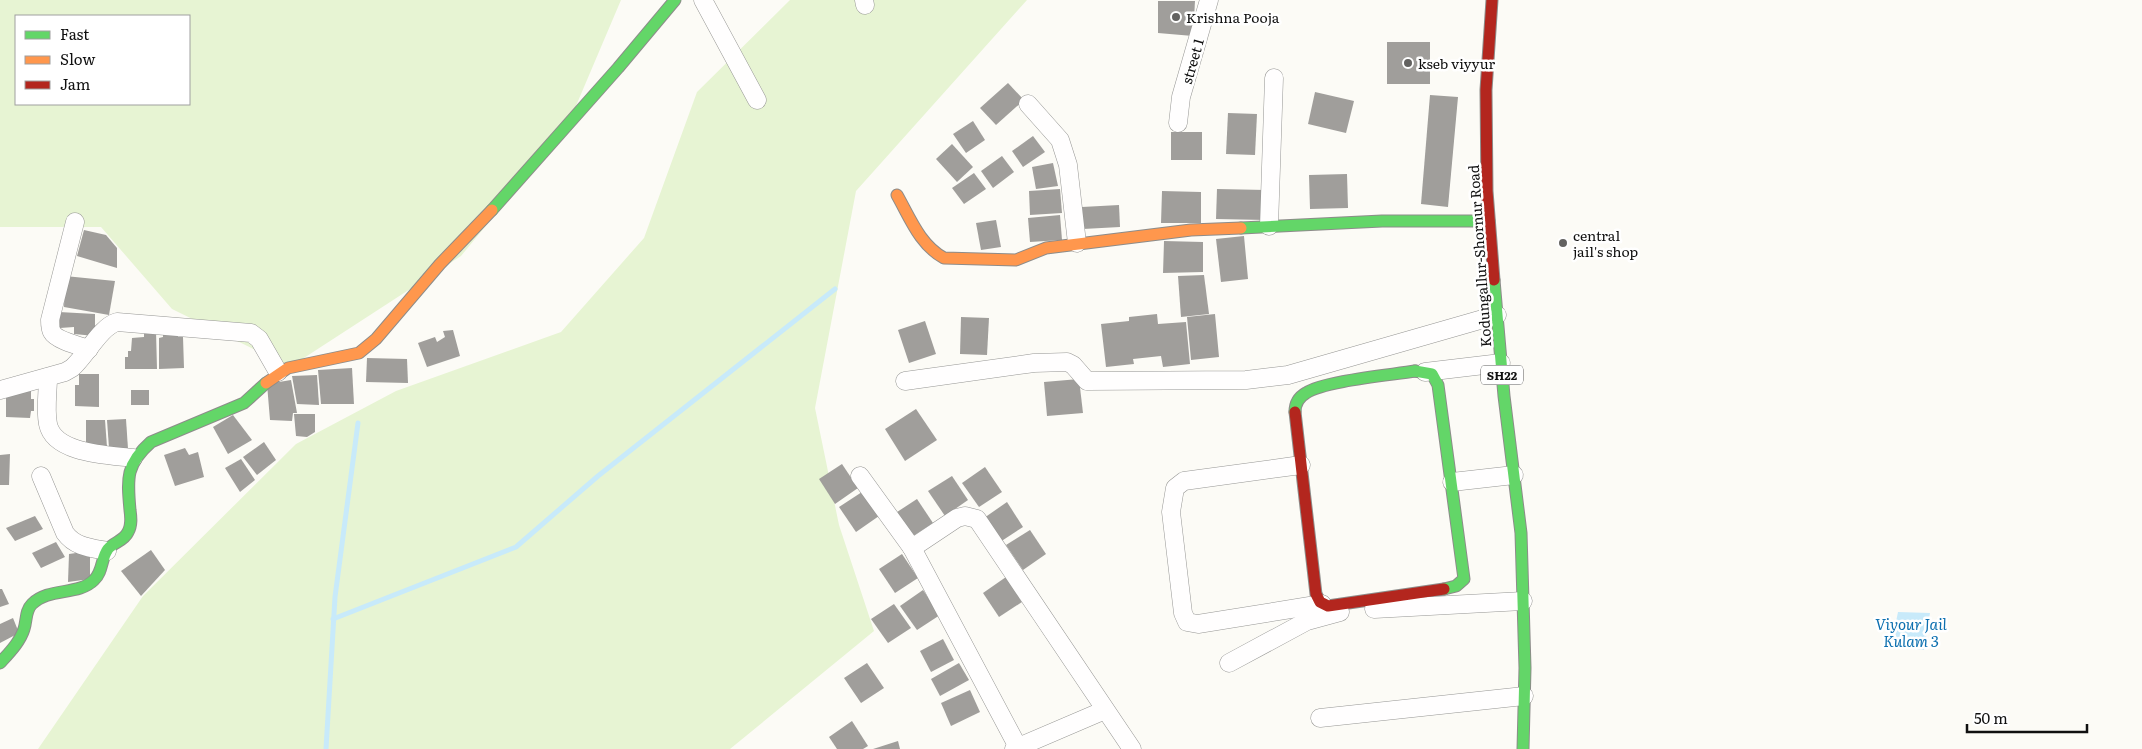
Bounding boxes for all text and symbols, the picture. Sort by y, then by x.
place label: Krishna Pooja [1186,7,1280,27]
marker: Krishna Pooja [1170,11,1182,23]
legend [15,15,190,105]
text: Fast [60,22,89,45]
street label: street 1 [1176,36,1208,86]
text: Slow [60,47,95,70]
place label: kseb viyyur [1418,53,1496,73]
marker: kseb viyyur [1402,57,1414,69]
text: Jam [60,72,91,95]
street label: Kodungallur-Shornur Road [1463,164,1495,348]
place label: central jail's shop [1573,225,1638,261]
marker: central jail's shop [1557,237,1569,249]
road number: SH22 [1481,366,1523,384]
water label: Viyour Jail Kulam 3 [1875,612,1948,652]
scale bar [1967,702,2087,734]
text: 50 m [1974,706,2008,729]

